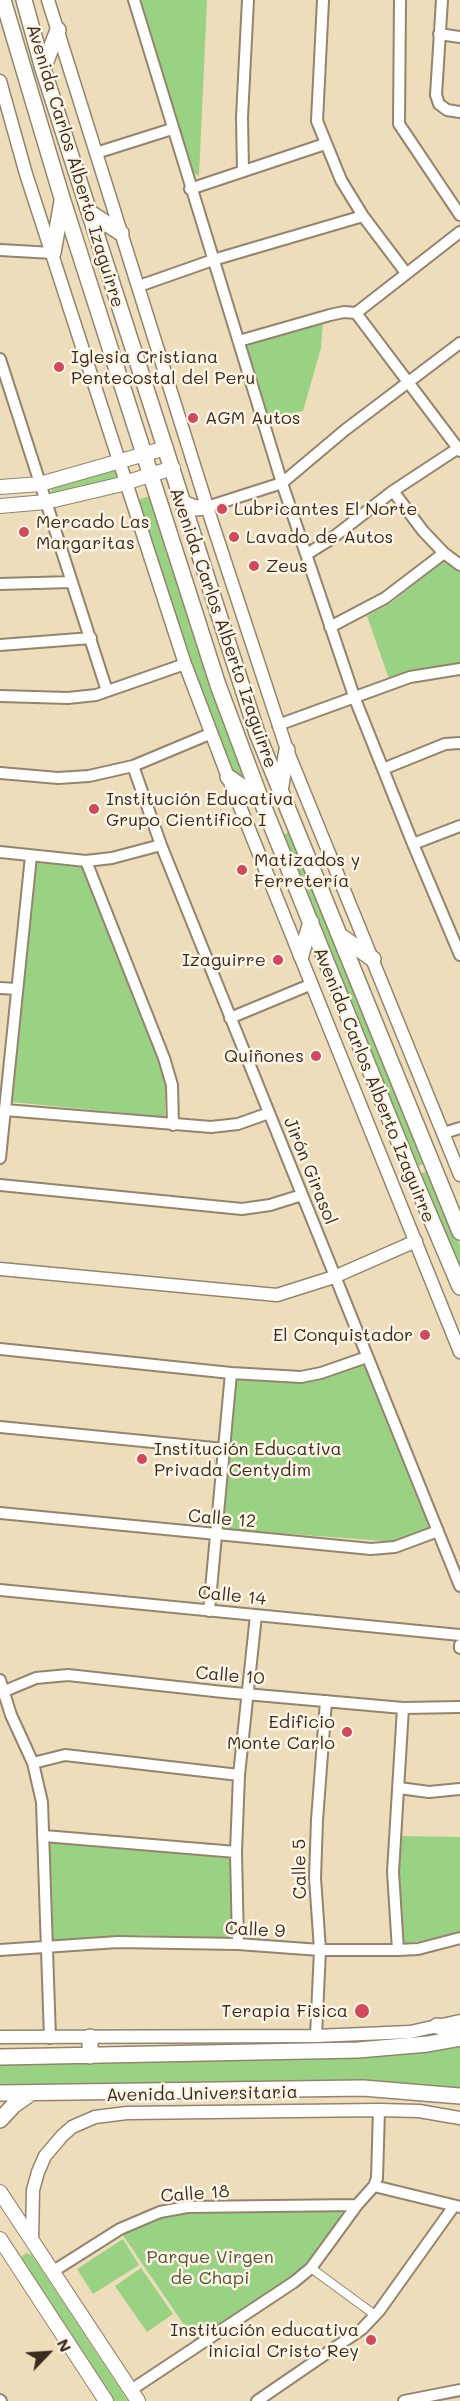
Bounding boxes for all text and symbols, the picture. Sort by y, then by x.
street label: Avenida Carlos Alberto Izaguirre [22,22,128,310]
place label: Iglesia Cristiana Pentecostal del Peru [71,346,255,388]
marker: Iglesia Cristiana Pentecostal del Peru [52,360,66,374]
place label: AGM Autos [205,407,301,429]
marker: AGM Autos [186,411,200,425]
street label: Avenida Carlos Alberto Izaguirre [165,485,281,771]
place label: Lubricantes El Norte [234,498,417,520]
marker: Lubricantes El Norte [215,502,229,516]
place label: Mercado Las Margaritas [36,511,150,554]
marker: Mercado Las Margaritas [17,525,31,539]
place label: Lavado de Autos [246,526,393,548]
marker: Lavado de Autos [227,530,241,544]
place label: Zeus [266,555,308,577]
marker: Zeus [247,559,261,573]
place label: Institución Educativa Grupo Cientifico I [106,788,294,830]
marker: Institución Educativa Grupo Cientifico I [87,802,101,816]
place label: Matizados y Ferretería [254,849,360,892]
marker: Matizados y Ferretería [235,863,249,877]
street label: Avenida Carlos Alberto Izaguirre [309,944,439,1226]
place label: Izaguirre [182,949,266,971]
marker: Izaguirre [271,953,285,967]
place label: Quiñones [224,1045,304,1067]
marker: Quiñones [309,1049,323,1063]
street label: Jirón Girasol [279,1114,341,1228]
place label: El Conquistador [273,1324,413,1346]
marker: El Conquistador [418,1328,432,1342]
place label: Institución Educativa Privada Centydim [154,1438,342,1480]
marker: Institución Educativa Privada Centydim [135,1452,149,1466]
street label: Calle 12 [187,1505,257,1533]
street label: Calle 14 [197,1582,267,1610]
street label: Calle 10 [195,1662,265,1690]
place label: Edificio Monte Carlo [227,1711,335,1754]
marker: Edificio Monte Carlo [340,1725,354,1739]
street label: Calle 5 [289,1839,311,1899]
street label: Calle 9 [224,1918,286,1942]
place label: Terapia Fisica [221,2000,348,2022]
marker: Terapia Fisica [353,2002,371,2020]
street label: Avenida Universitaria [106,2082,298,2106]
street label: Calle 18 [160,2181,230,2207]
park label: Parque Virgen de Chapi [146,2246,274,2288]
place label: Institución educativa inicial Cristo Rey [170,2319,359,2362]
north arrow [18,2323,78,2383]
marker: Institución educativa inicial Cristo Rey [364,2333,378,2347]
text: N [53,2335,77,2355]

